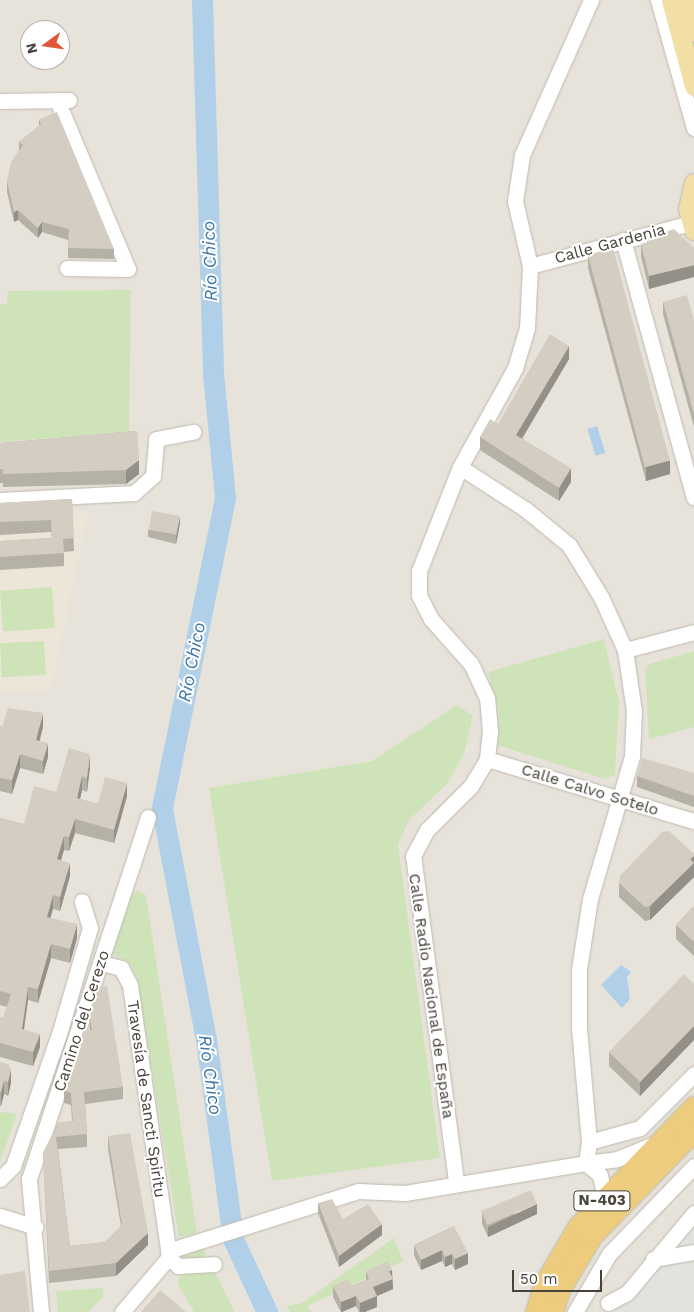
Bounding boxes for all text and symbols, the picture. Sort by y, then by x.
north arrow [20,20,70,70]
text: N [22,41,40,55]
water label: Río Chico [198,220,222,302]
street label: Calle Gardenia [553,220,667,268]
water label: Río Chico [174,620,210,704]
street label: Calle Calvo Sotelo [519,760,661,820]
street label: Calle Radio Nacional de España [404,872,458,1120]
street label: Camino del Cerezo [50,948,114,1094]
street label: Travesía de Sancti Spiritu [123,999,169,1199]
water label: Río Chico [194,1034,226,1116]
road number: N-403 [573,1188,631,1214]
scale bar [514,1260,604,1292]
text: 50 m [520,1270,557,1288]

